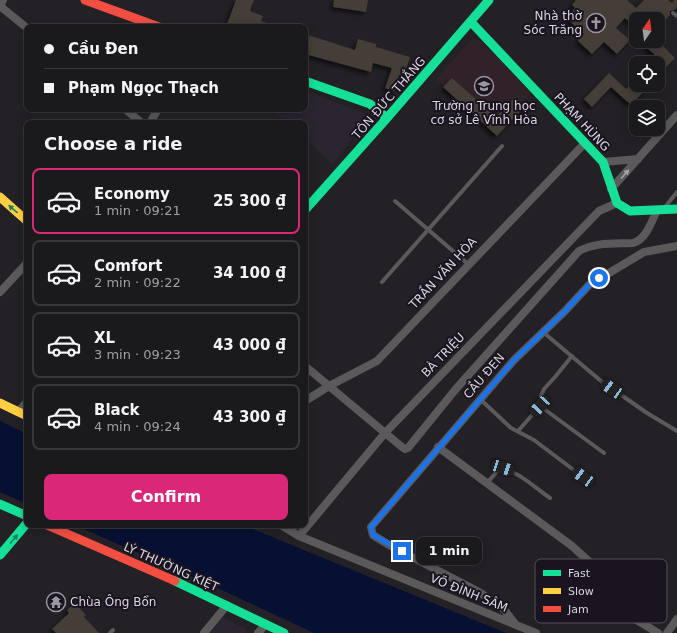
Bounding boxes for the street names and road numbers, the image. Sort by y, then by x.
street label: TÔN ĐỨC THẮNG [347,53,428,143]
street label: PHẠM HÙNG [551,89,613,154]
street label: TRẦN VĂN HÒA [404,233,480,312]
street label: BÀ TRIỆU [418,329,467,380]
street label: CẦU ĐEN [459,349,507,401]
street label: LÝ THƯỜNG KIỆT [121,539,222,594]
street label: VÕ ĐÌNH SÂM [428,570,510,615]

